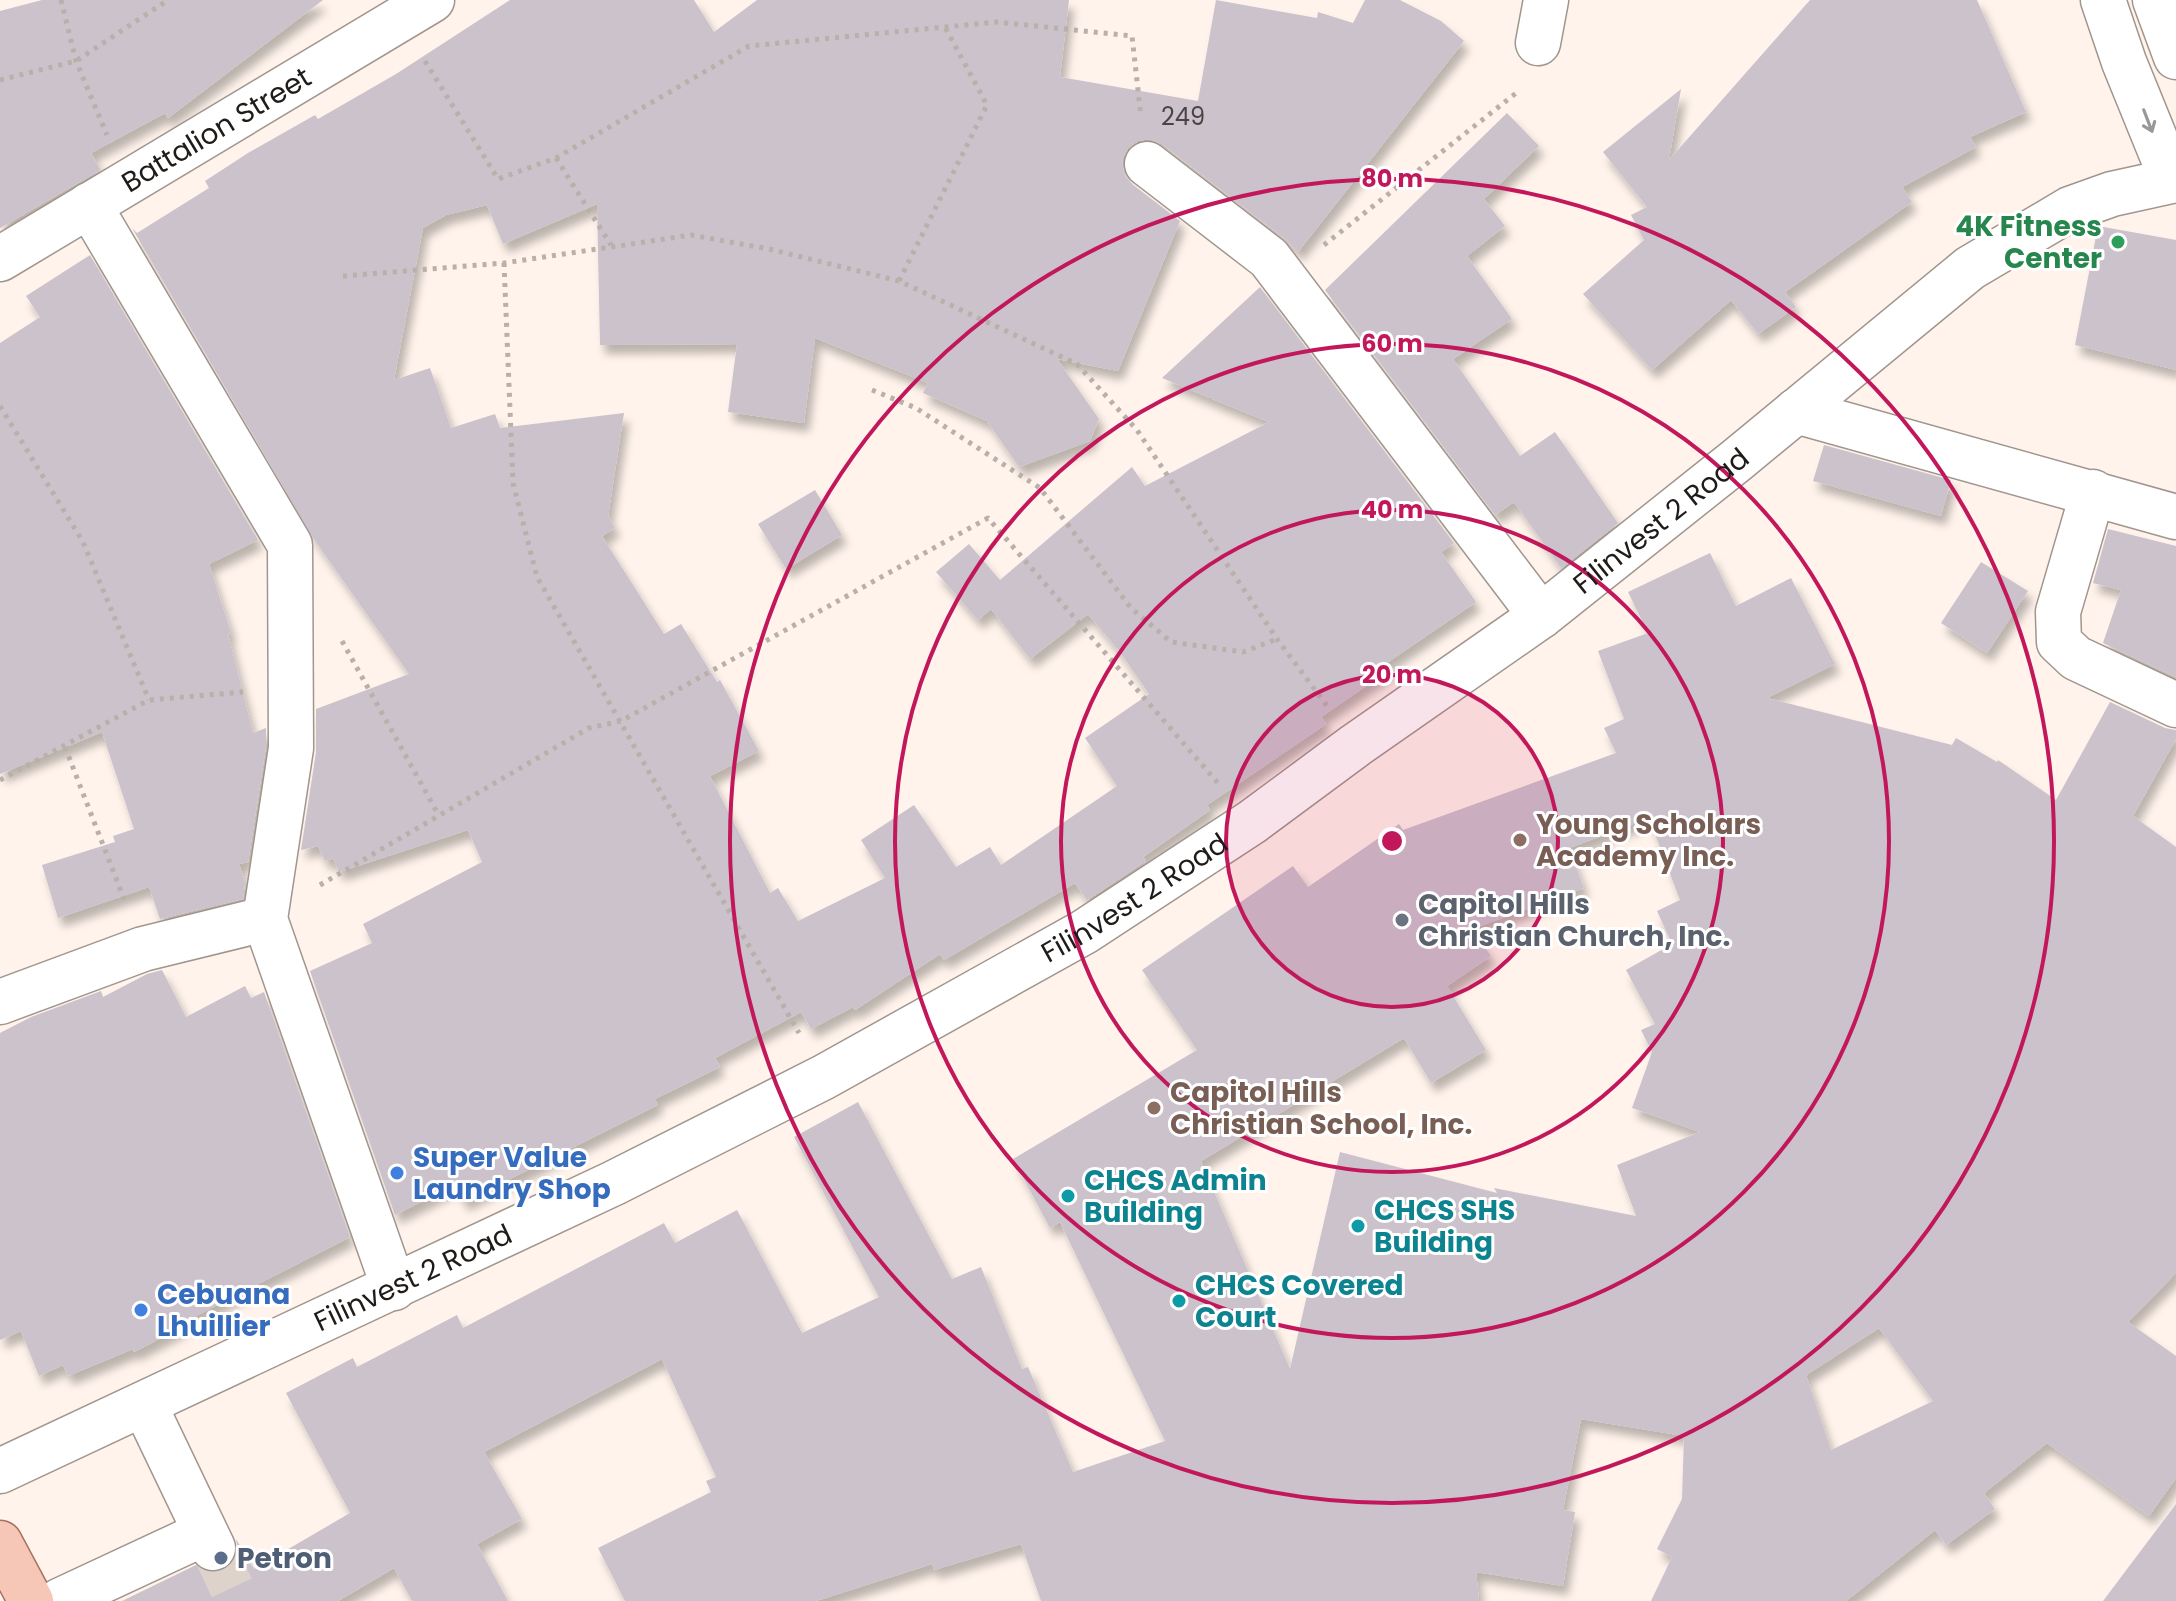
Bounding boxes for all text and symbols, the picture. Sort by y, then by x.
street label: Battalion Street [114,58,318,202]
house number: 249 [1161,100,1205,133]
one-way arrow [2142,108,2157,133]
text: 80 m [1361,162,1423,195]
place label: 4K Fitness Center [1955,207,2102,278]
marker: 4K Fitness Center [2109,233,2127,251]
text: 60 m [1361,327,1423,360]
street label: Filinvest 2 Road [1565,439,1757,603]
text: 40 m [1361,493,1423,526]
text: 20 m [1362,658,1422,691]
place label: Young Scholars Academy Inc. [1536,805,1761,876]
street label: Filinvest 2 Road [1034,824,1236,972]
centre of rings [1378,827,1406,855]
marker: Young Scholars Academy Inc. [1511,831,1529,849]
place label: Capitol Hills Christian Church, Inc. [1418,885,1730,956]
marker: Capitol Hills Christian Church, Inc. [1393,911,1411,929]
place label: Capitol Hills Christian School, Inc. [1170,1073,1472,1144]
marker: Capitol Hills Christian School, Inc. [1145,1099,1163,1117]
place label: Super Value Laundry Shop [413,1138,611,1209]
place label: CHCS Admin Building [1084,1161,1267,1232]
marker: Super Value Laundry Shop [388,1164,406,1182]
marker: CHCS Admin Building [1059,1187,1077,1205]
place label: CHCS SHS Building [1374,1191,1515,1262]
street label: Filinvest 2 Road [308,1215,518,1341]
marker: CHCS SHS Building [1349,1217,1367,1235]
place label: CHCS Covered Court [1195,1266,1404,1337]
place label: Cebuana Lhuillier [157,1275,290,1346]
marker: CHCS Covered Court [1170,1292,1188,1310]
marker: Cebuana Lhuillier [132,1301,150,1319]
place label: Petron [237,1539,332,1578]
marker: Petron [212,1549,230,1567]

